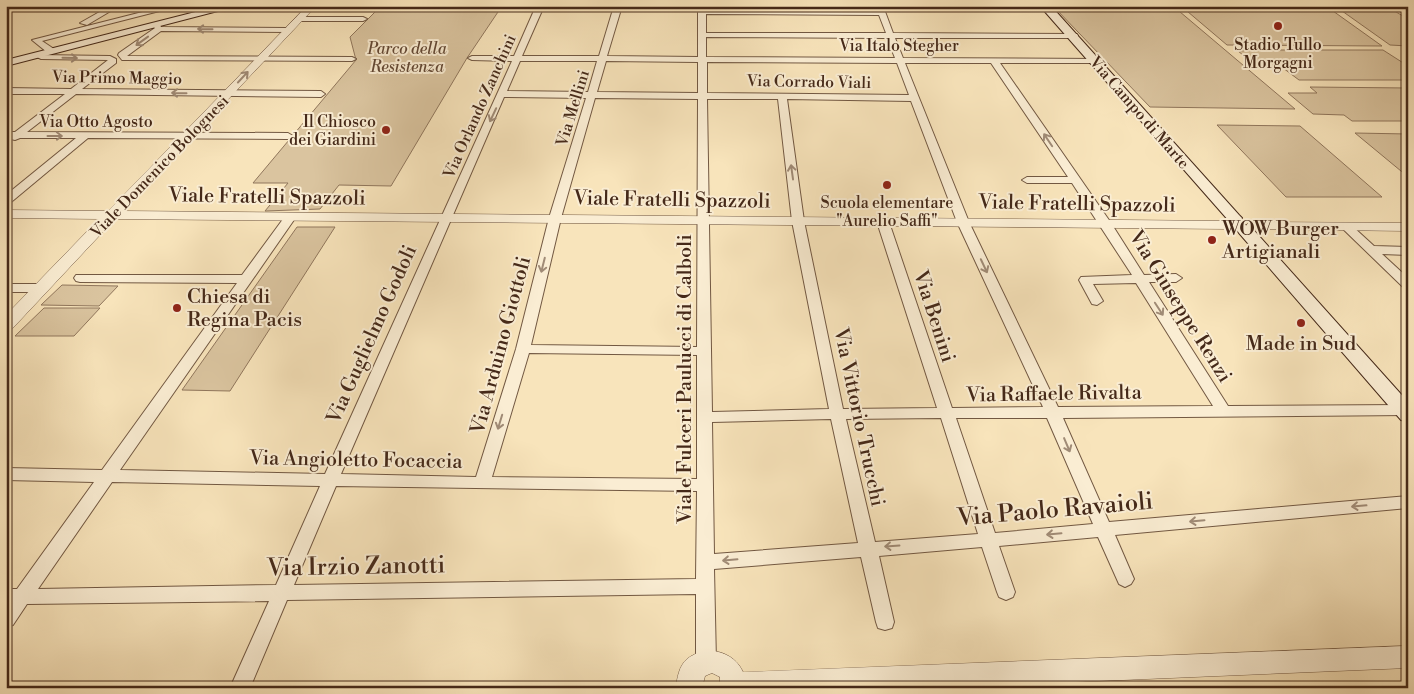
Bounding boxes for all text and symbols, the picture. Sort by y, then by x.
marker: Stadio Tullo Morgagni [1272,20,1284,32]
one-way arrow [197,24,213,34]
street label: Via Orlando Zanchini [439,31,521,183]
place label: Stadio Tullo Morgagni [1234,35,1322,73]
one-way arrow [135,36,149,46]
street label: Via Italo Stegher [838,36,959,56]
park label: Parco della Resistenza [366,39,447,77]
street label: Via Campo di Marte [1084,52,1194,173]
one-way arrow [62,53,78,62]
street label: Via Primo Maggio [51,67,182,89]
street label: Via Mellini [552,68,594,150]
one-way arrow [237,71,249,83]
street label: Via Corrado Viali [745,71,871,93]
one-way arrow [172,88,188,98]
street label: Viale Domenico Bolognesi [86,91,233,243]
one-way arrow [487,107,497,122]
street label: Via Otto Agosto [38,112,153,132]
place label: Il Chiosco dei Giardini [289,112,376,150]
marker: Il Chiosco dei Giardini [380,124,392,136]
one-way arrow [46,131,63,141]
one-way arrow [1043,133,1053,147]
one-way arrow [787,165,797,181]
marker: Scuola elementare "Aurelio Saffi" [881,179,893,191]
street label: Viale Fratelli Spazzoli [167,183,366,212]
street label: Viale Fratelli Spazzoli [572,186,771,215]
street label: Viale Fratelli Spazzoli [977,190,1176,219]
place label: Scuola elementare "Aurelio Saffi" [821,193,953,231]
place label: WOW Burger Artigianali [1221,217,1339,265]
street label: Via Giuseppe Renzi [1122,225,1237,388]
street label: Viale Fulceri Paulucci di Calboli [673,234,698,525]
marker: WOW Burger Artigianali [1206,234,1218,246]
street label: Via Guglielmo Godoli [321,241,423,429]
street label: Via Arduino Giottoli [465,253,537,438]
one-way arrow [538,257,548,273]
one-way arrow [980,258,989,273]
street label: Via Benini [907,266,960,366]
place label: Chiesa di Regina Pacis [187,285,302,333]
marker: Chiesa di Regina Pacis [171,302,183,314]
one-way arrow [1154,302,1164,316]
marker: Made in Sud [1295,317,1307,329]
street label: Via Vittorio Trucchi [827,325,890,509]
place label: Made in Sud [1246,332,1357,357]
street label: Via Raffaele Rivalta [965,380,1143,409]
one-way arrow [495,413,505,429]
one-way arrow [1062,437,1072,452]
street label: Via Angioletto Focaccia [248,446,464,475]
street label: Via Paolo Ravaioli [955,486,1154,534]
one-way arrow [1351,501,1367,511]
one-way arrow [1190,516,1206,526]
one-way arrow [1046,529,1062,539]
one-way arrow [884,542,900,551]
street label: Via Irzio Zanotti [266,550,446,584]
one-way arrow [722,555,738,564]

